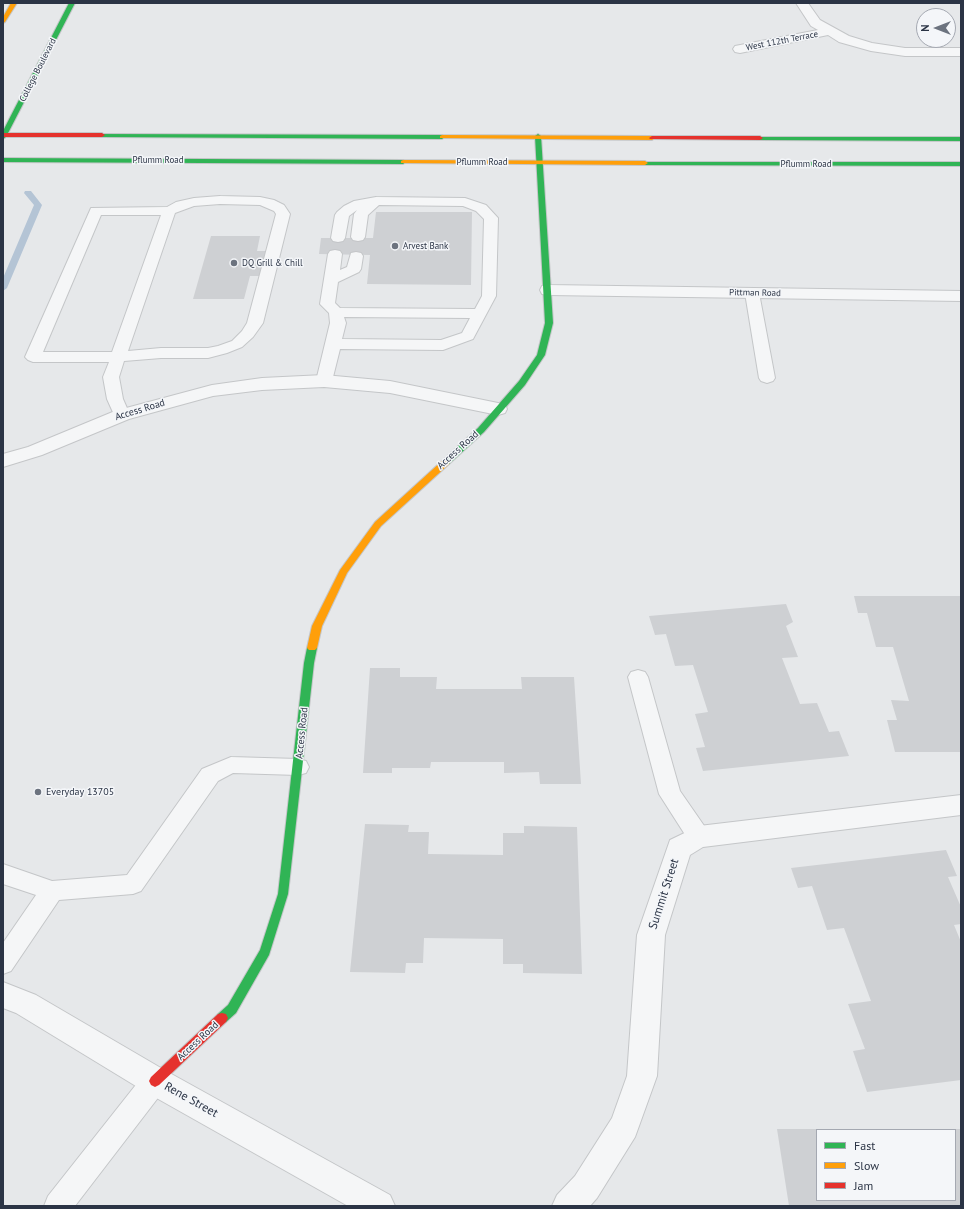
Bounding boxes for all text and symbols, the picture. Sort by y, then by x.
north arrow [916,8,956,48]
text: N [918,24,932,32]
street label: West 112th Terrace [745,29,819,53]
street label: College Boulevard [17,36,59,104]
street label: Pflumm Road [132,155,184,165]
street label: Pflumm Road [456,157,508,167]
street label: Pflumm Road [780,159,832,169]
marker: Arvest Bank [390,241,400,251]
place label: Arvest Bank [403,241,448,251]
marker: DQ Grill & Chill [229,258,239,268]
place label: DQ Grill & Chill [242,258,303,268]
street label: Pittman Road [729,287,781,299]
street label: Access Road [114,397,166,423]
street label: Access Road [435,428,481,472]
street label: Access Road [293,707,311,759]
place label: Everyday 13705 [46,786,114,798]
marker: Everyday 13705 [33,787,43,797]
street label: Summit Street [646,857,682,931]
street label: Access Road [175,1019,221,1063]
street label: Rene Street [162,1079,220,1121]
legend [816,1129,956,1201]
text: Fast [854,1138,875,1153]
text: Slow [854,1158,879,1173]
text: Jam [854,1178,873,1193]

